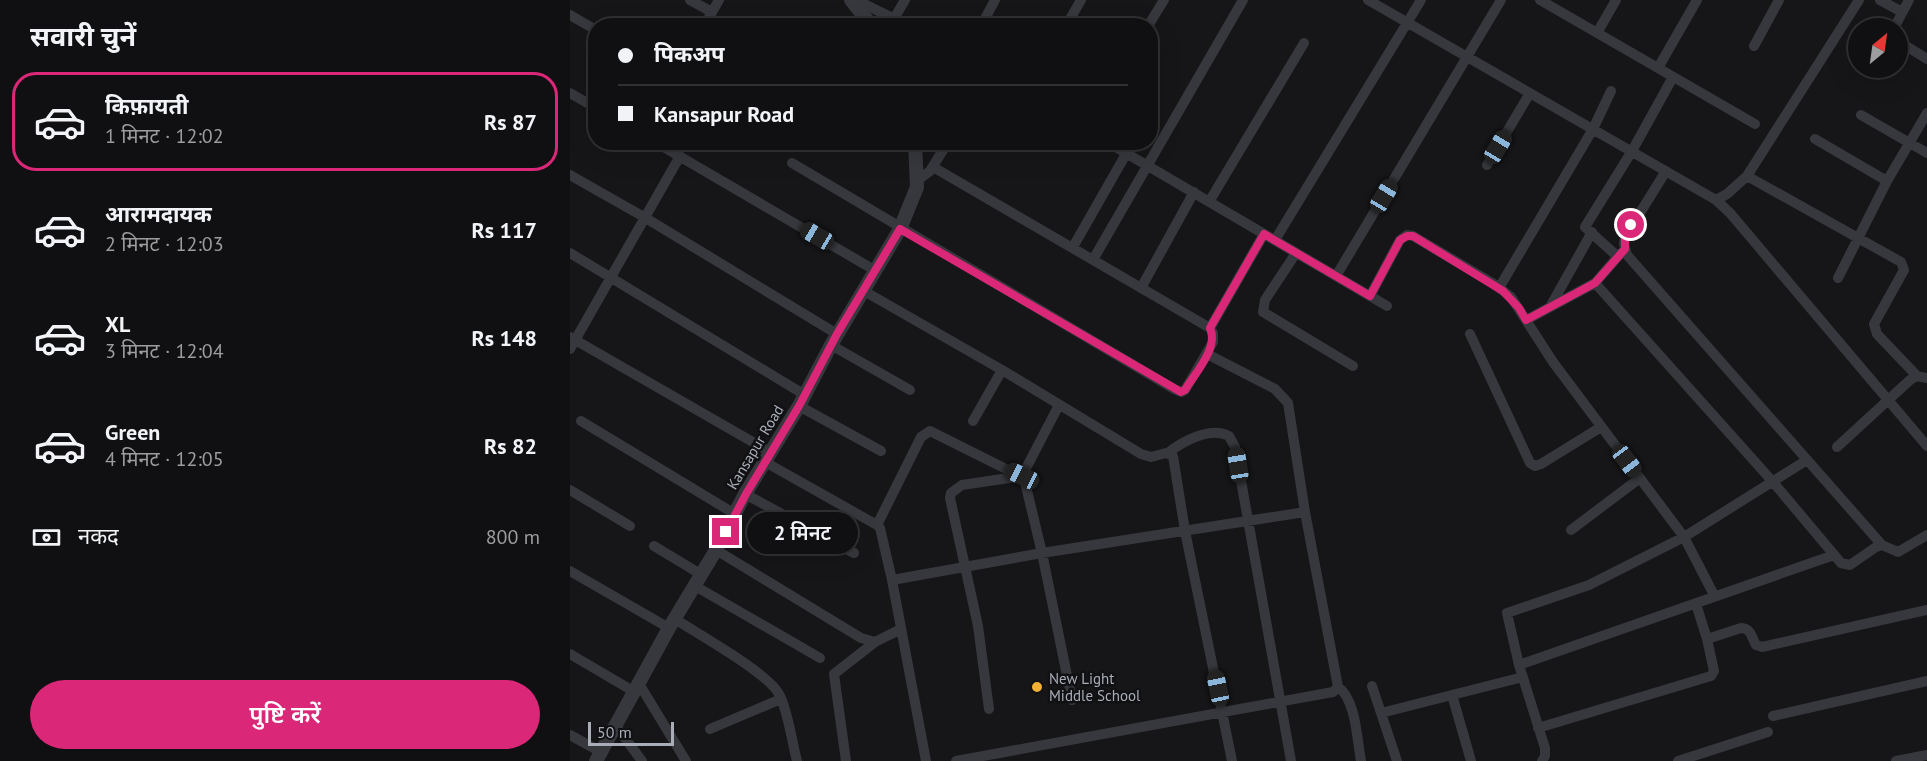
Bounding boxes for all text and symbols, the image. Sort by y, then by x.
north arrow [1848,18,1908,78]
map controls [1848,18,1908,78]
text: सवारी चुनें [30,19,136,53]
text: पिकअप [654,40,725,68]
text: किफ़ायती [105,92,189,120]
icon: car [33,95,87,149]
text: Kansapur Road [654,100,794,128]
text: Rs 87 [484,108,537,136]
text: 1 मिनट · 12:02 [105,123,224,149]
car [1481,127,1515,167]
car [1367,176,1401,216]
text: आरामदायक [105,200,212,228]
icon: car [33,203,87,257]
route start [1617,211,1644,238]
text: Rs 117 [471,216,537,244]
car [797,219,837,253]
text: 2 मिनट · 12:03 [105,231,224,257]
text: XL [105,310,130,338]
icon: car [33,311,87,365]
text: Rs 148 [471,324,537,352]
text: 3 मिनट · 12:04 [105,338,224,364]
street label: Kansapur Road [722,401,788,493]
text: Green [105,418,160,446]
icon: car [33,419,87,473]
text: Rs 82 [484,432,537,460]
car [1609,441,1645,481]
text: 4 मिनट · 12:05 [105,446,224,472]
car [1226,446,1250,484]
car [1002,460,1042,492]
callout: 2 मिनट [747,511,858,553]
route end [712,518,739,545]
text: 2 मिनट [774,520,831,546]
icon: cash [30,521,63,554]
text: नकद [78,522,119,550]
text: 800 m [486,524,540,550]
place label: New Light Middle School [1049,669,1141,705]
car [1205,669,1231,707]
button: पुष्टि करें [30,680,540,749]
marker: New Light Middle School [1030,680,1044,694]
scale bar [588,719,674,746]
text: 50 m [597,722,632,742]

